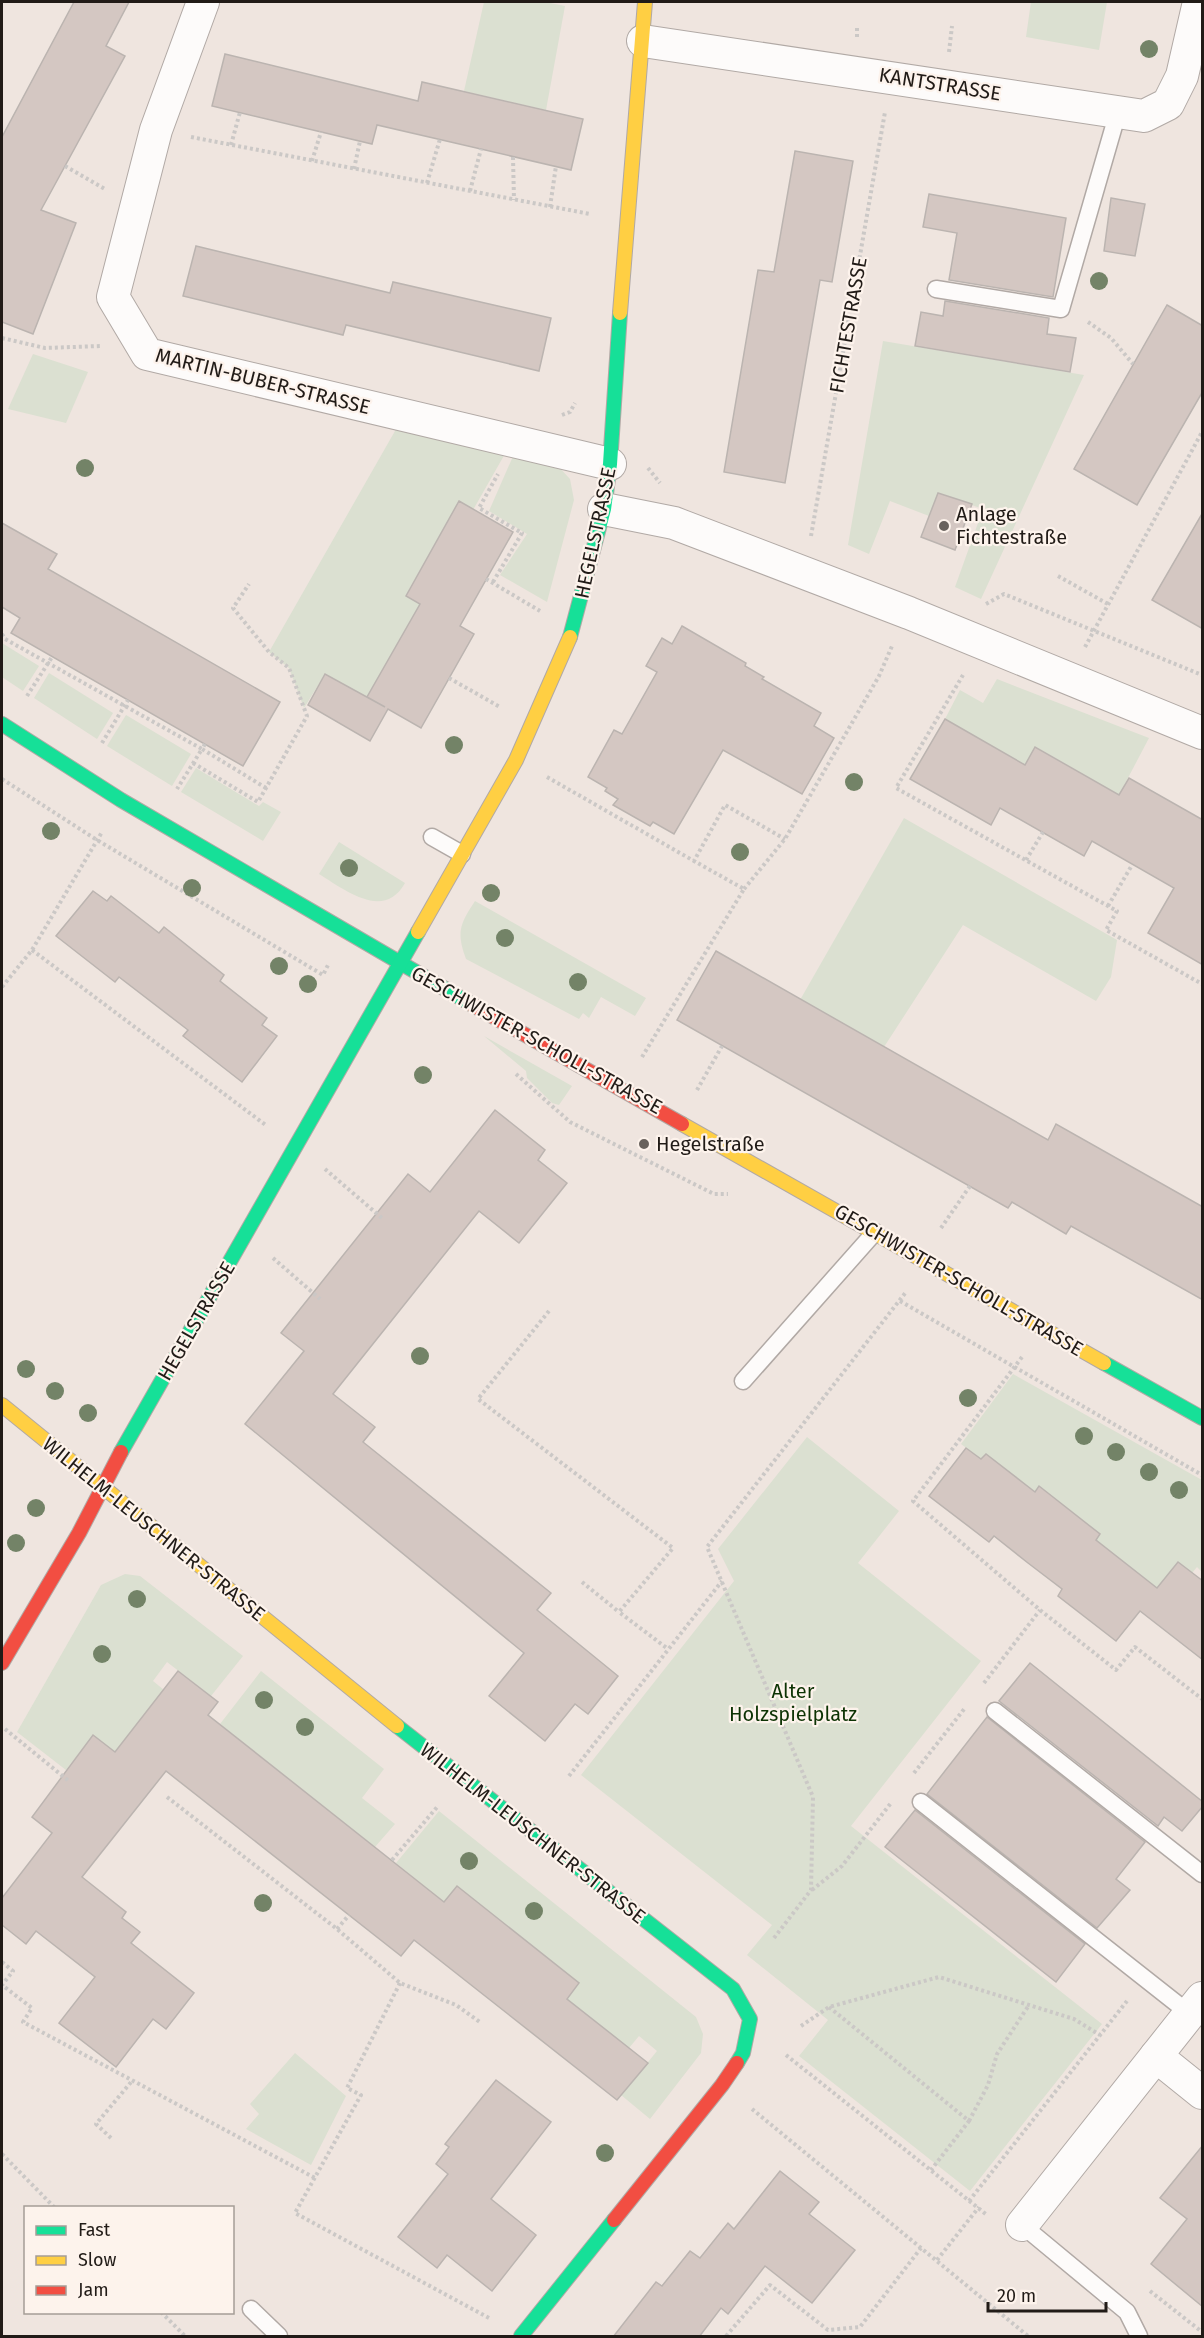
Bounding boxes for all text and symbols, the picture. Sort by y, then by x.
street label: KANTSTRASSE [877,62,1003,106]
street label: FICHTESTRASSE [824,255,872,395]
street label: MARTIN-BUBER-STRASSE [153,343,373,419]
street label: HEGELSTRASSE [569,465,621,601]
place label: Anlage Fichtestraße [956,502,1067,549]
marker: Anlage Fichtestraße [937,519,951,533]
street label: GESCHWISTER-SCHOLL-STRASSE [407,961,667,1119]
place label: Hegelstraße [656,1132,765,1156]
marker: Hegelstraße [637,1137,651,1151]
street label: GESCHWISTER-SCHOLL-STRASSE [830,1199,1088,1361]
street label: HEGELSTRASSE [152,1257,240,1385]
street label: WILHELM-LEUSCHNER-STRASSE [38,1432,270,1626]
park label: Alter Holzspielplatz [729,1679,857,1726]
street label: WILHELM-LEUSCHNER-STRASSE [416,1738,650,1928]
legend [24,2206,234,2314]
text: Fast [78,2219,111,2241]
text: Slow [78,2249,117,2271]
scale bar [988,2275,1106,2313]
text: Jam [78,2279,109,2301]
text: 20 m [997,2285,1036,2307]

